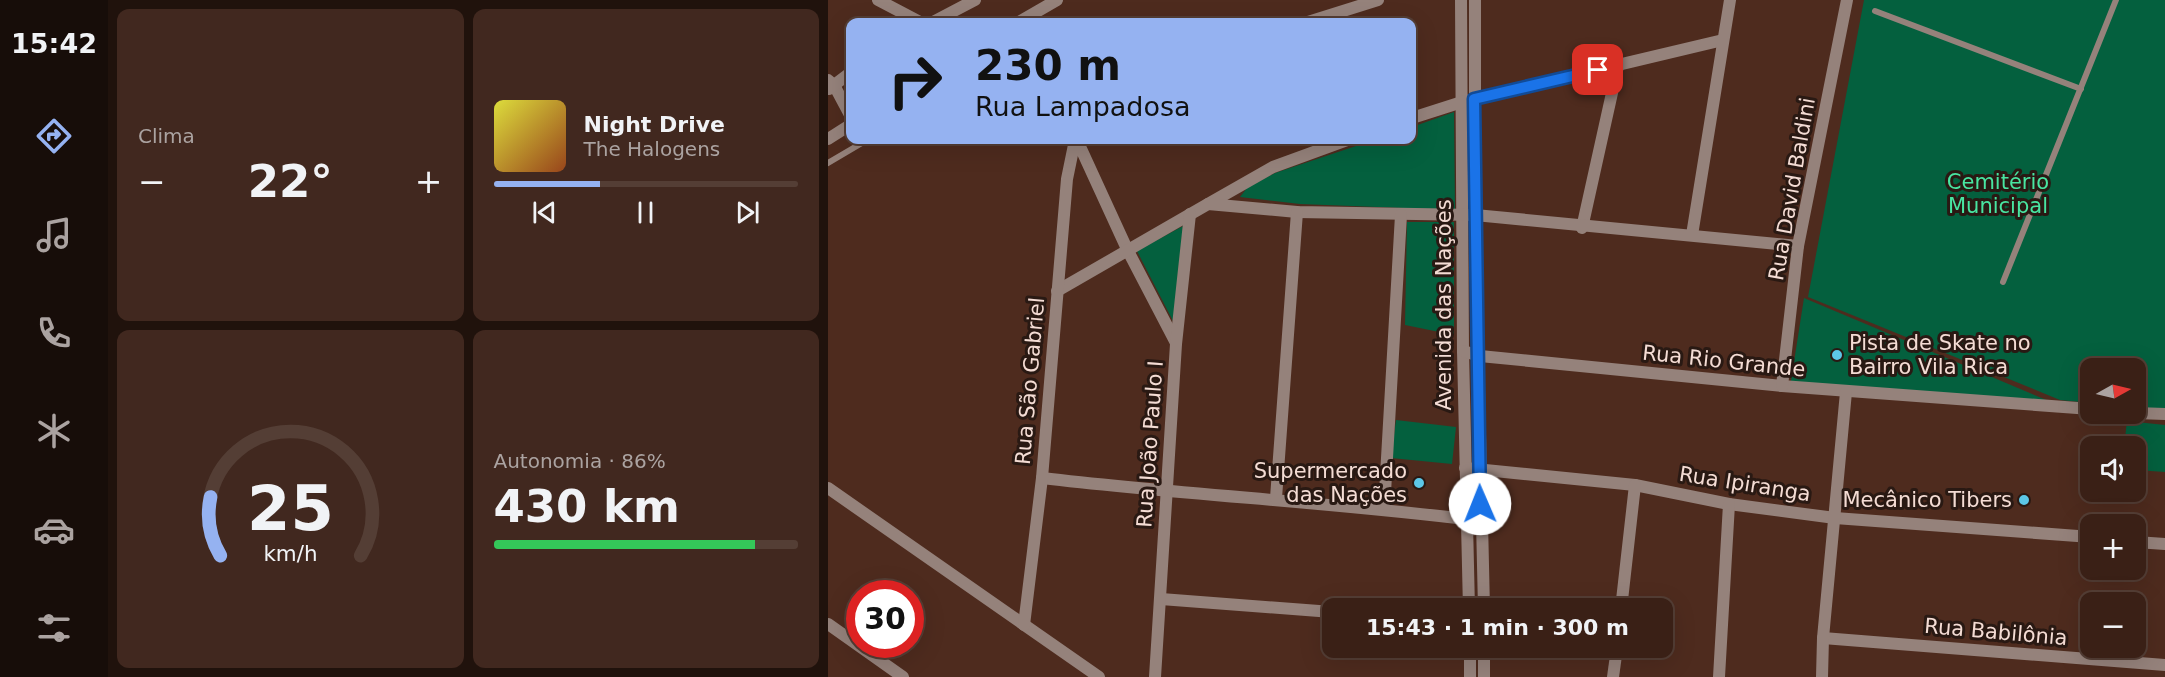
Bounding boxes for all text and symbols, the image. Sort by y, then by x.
text: 15:42 [11,28,97,59]
text: 230 m [975,41,1121,90]
icon: right [876,42,954,120]
pin [1572,44,1623,95]
icon: arrive [1581,53,1614,86]
text: Rua Lampadosa [975,91,1191,122]
street label: Rua David Baldini [1764,96,1820,282]
text: Night Drive [584,112,725,137]
icon: directions [33,115,75,157]
text: Clima [138,124,195,148]
text: The Halogens [584,137,720,161]
text: 22° [248,155,333,208]
text: − [138,162,166,201]
text: + [415,162,443,201]
park label: Cemitério Municipal [1947,170,2049,218]
icon: previous [528,196,561,229]
icon: pause [629,196,662,229]
icon: next [731,196,764,229]
street label: Avenida das Nações [1432,199,1456,411]
icon: music [33,214,75,256]
street label: Rua São Gabriel [1011,296,1049,466]
icon: phone [33,312,75,354]
place label: Pista de Skate no Bairro Vila Rica [1849,331,2031,379]
street label: Rua Rio Grande [1641,341,1807,381]
marker: Pista de Skate no Bairro Vila Rica [1830,348,1844,362]
north arrow [2080,358,2146,424]
map controls [2080,358,2146,658]
street label: Rua João Paulo I [1132,360,1168,528]
icon: climate [33,410,75,452]
button: sound [2080,436,2146,502]
text: Autonomia · 86% [494,449,666,473]
place label: Supermercado das Nações [1254,459,1407,507]
street label: Rua Ipiranga [1678,462,1812,506]
text: 25 [247,472,334,545]
position arrow [1448,472,1512,536]
marker: Supermercado das Nações [1412,476,1426,490]
text: 430 km [494,480,680,533]
place label: Mecânico Tibers [1842,488,2012,512]
marker: Mecânico Tibers [2017,493,2031,507]
icon: car [33,509,75,551]
button: + [2080,514,2146,580]
text: km/h [263,541,317,566]
speed limit sign: 30 [846,580,924,658]
button: − [2080,592,2146,658]
icon: filters [33,607,75,649]
street label: Rua Babilônia [1923,614,2069,650]
text: 15:43 · 1 min · 300 m [1366,615,1629,640]

